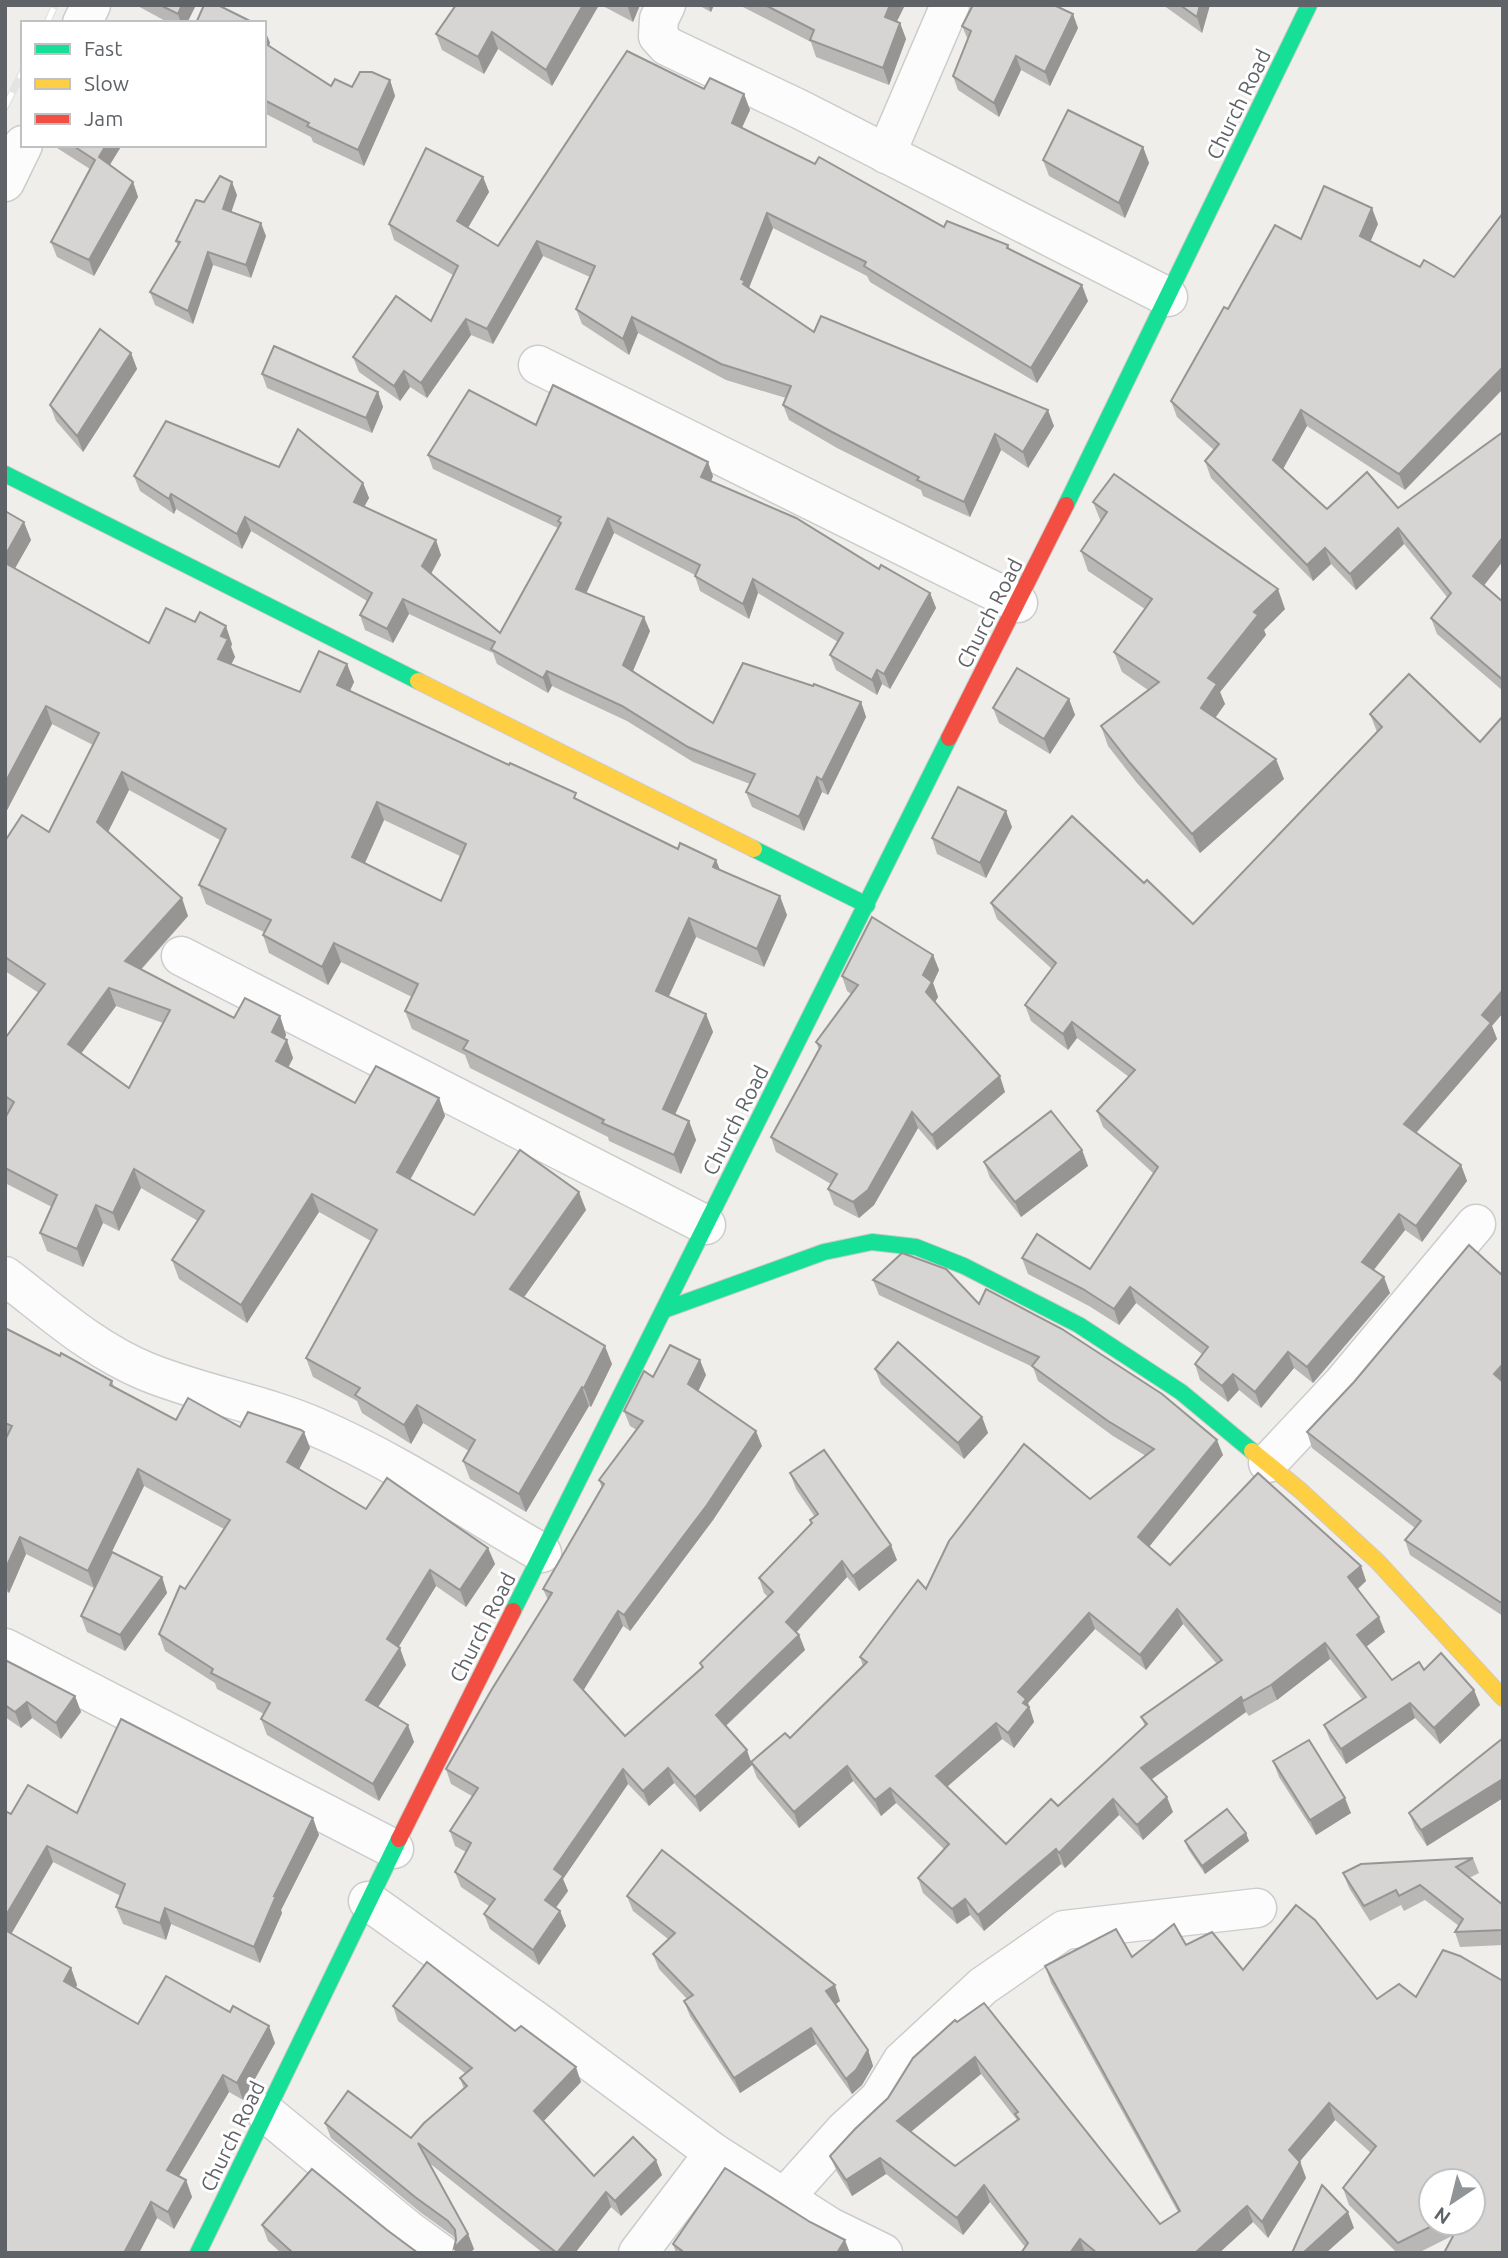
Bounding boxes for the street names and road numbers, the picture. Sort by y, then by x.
street label: Church Road [1201,45,1275,163]
street label: Church Road [951,554,1027,672]
street label: Church Road [697,1061,773,1179]
street label: Church Road [444,1568,520,1686]
street label: Church Road [195,2077,269,2195]

